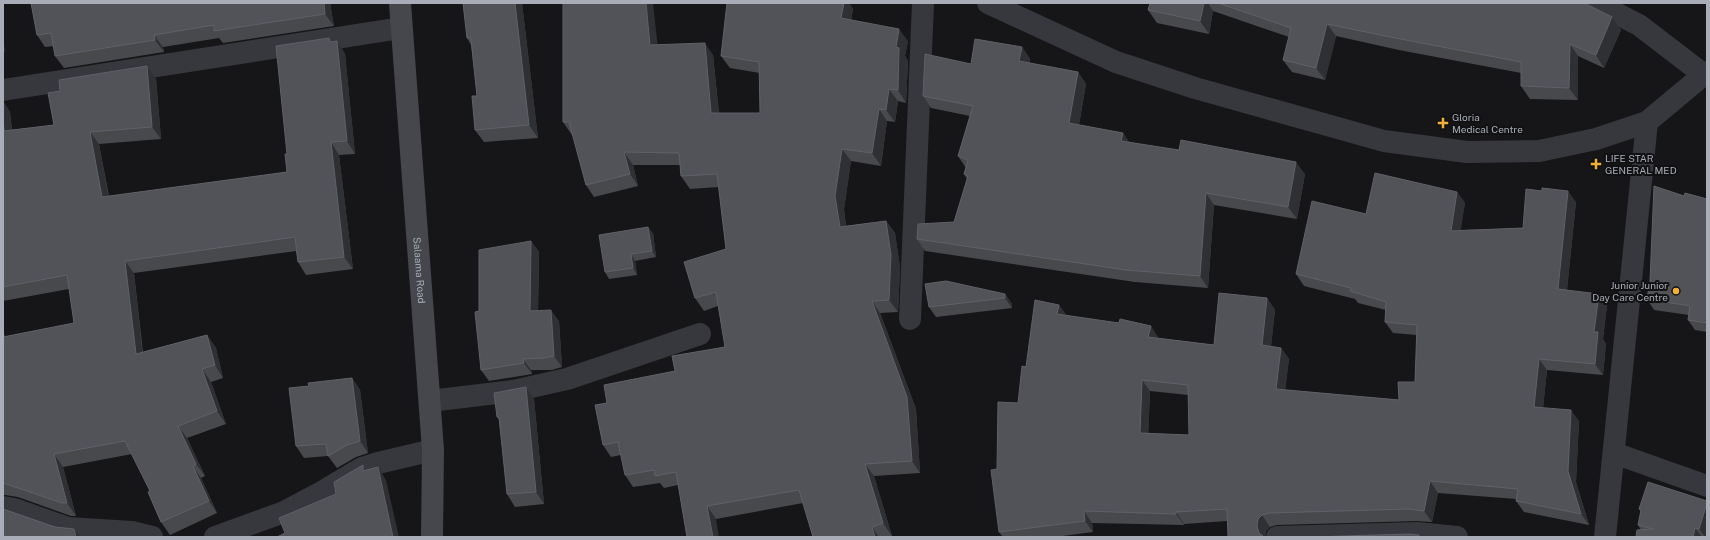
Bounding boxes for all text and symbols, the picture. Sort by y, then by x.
place label: Gloria Medical Centre [1452,111,1523,135]
marker: Gloria Medical Centre [1437,117,1449,129]
place label: LIFE STAR GENERAL MED [1605,152,1677,176]
marker: LIFE STAR GENERAL MED [1590,158,1602,170]
street label: Salaama Road [411,237,428,304]
place label: Junior Junior Day Care Centre [1592,279,1668,303]
marker: Junior Junior Day Care Centre [1671,286,1681,296]

